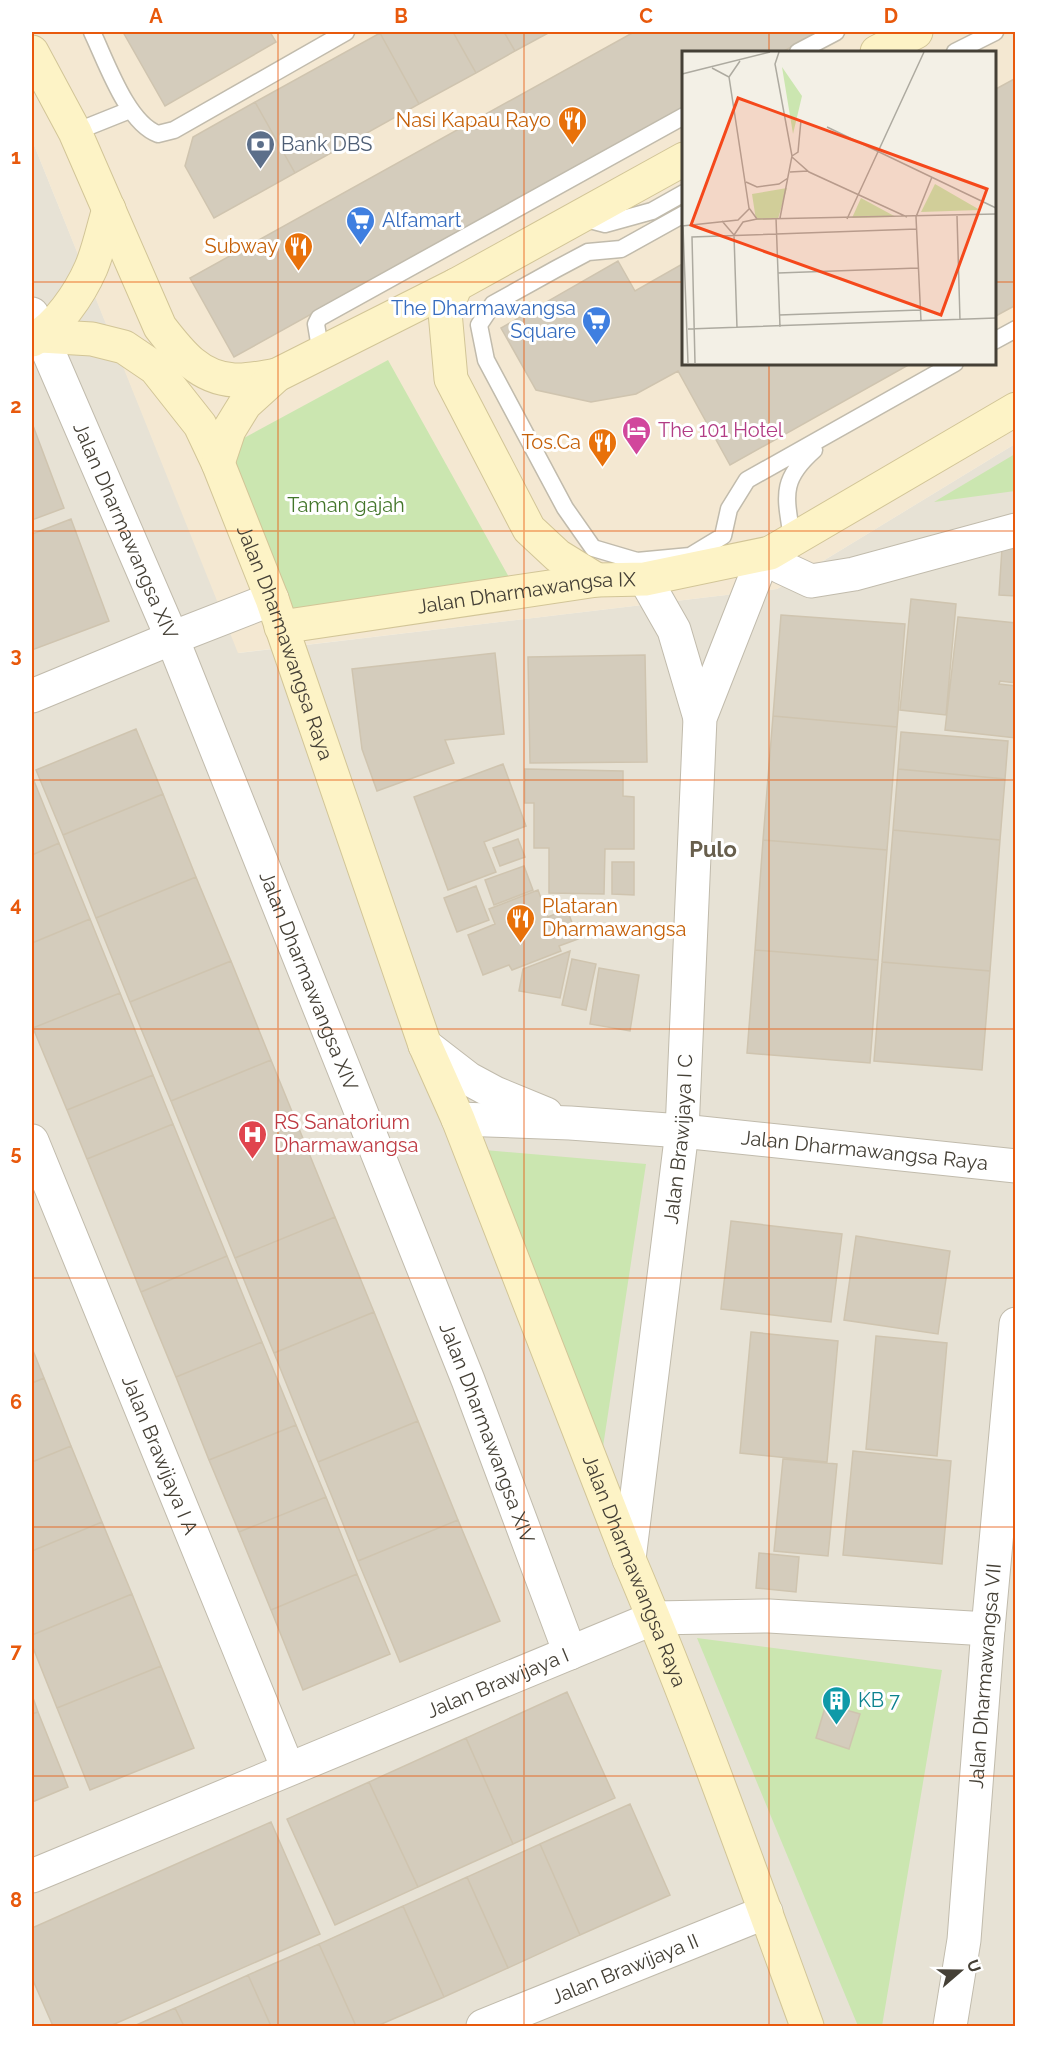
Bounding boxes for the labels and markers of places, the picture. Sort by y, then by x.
restaurant icon: Nasi Kapau Rayo [556,104,588,146]
place label: Nasi Kapau Rayo [396,108,551,132]
bank icon: Bank DBS [244,128,276,170]
place label: Bank DBS [281,132,372,156]
supermarket icon: Alfamart [345,204,377,246]
place label: Alfamart [382,208,462,232]
restaurant icon: Subway [283,230,315,272]
place label: Subway [205,234,278,258]
place label: The Dharmawangsa Square [391,296,576,343]
supermarket icon: The Dharmawangsa Square [581,304,613,346]
hotel icon: The 101 Hotel [621,414,653,456]
place label: The 101 Hotel [658,418,784,442]
restaurant icon: Tos.Ca [586,426,618,468]
place label: Tos.Ca [521,430,581,454]
place label: Plataran Dharmawangsa [542,894,686,941]
restaurant icon: Plataran Dharmawangsa [505,902,537,944]
place label: RS Sanatorium Dharmawangsa [274,1110,418,1157]
hospital icon: RS Sanatorium Dharmawangsa [237,1118,269,1160]
building icon: KB 7 [821,1684,853,1726]
place label: KB 7 [858,1688,900,1712]

